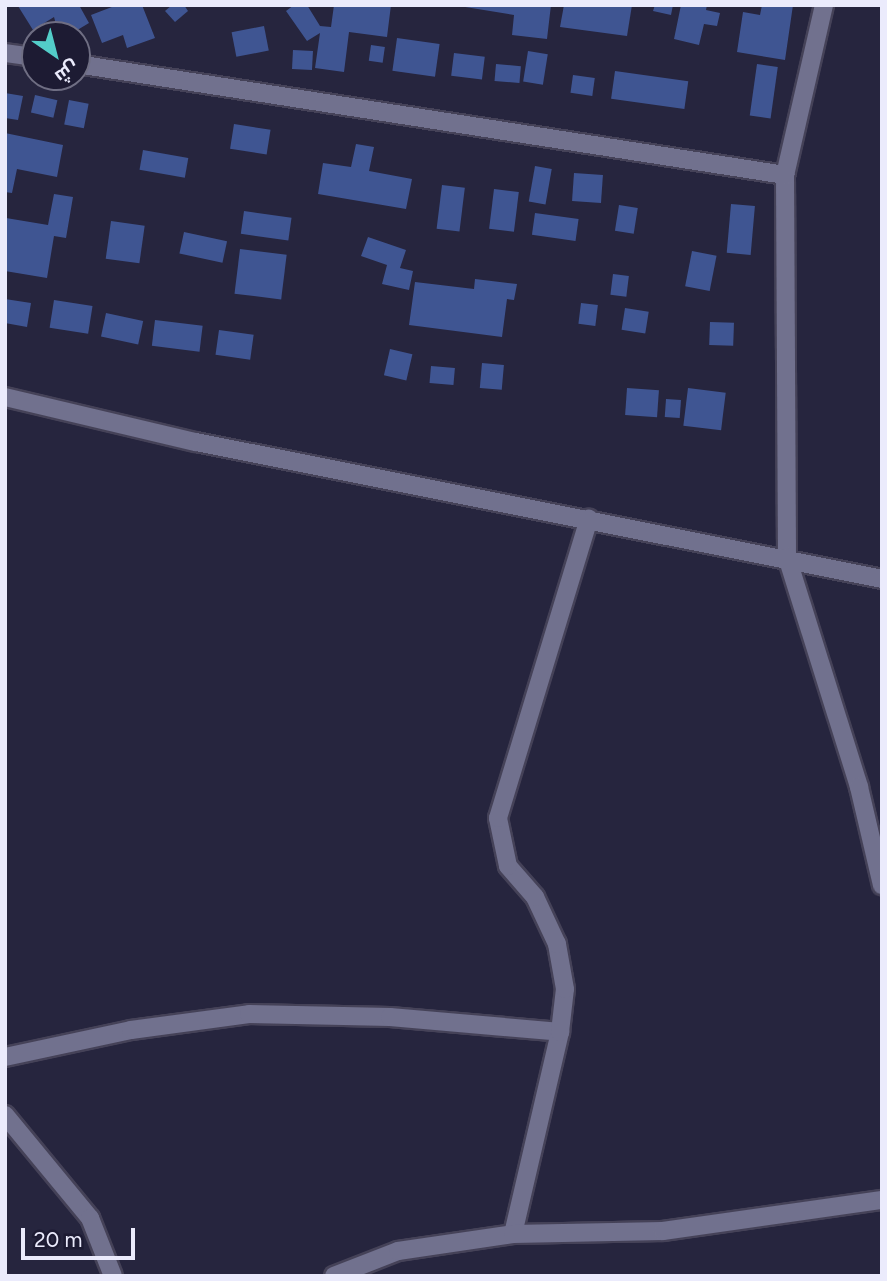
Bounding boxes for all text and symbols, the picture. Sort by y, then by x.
north arrow [21,21,91,91]
text: ش [51,56,84,88]
scale bar [24,1214,138,1258]
text: 20 m [34,1227,82,1252]

